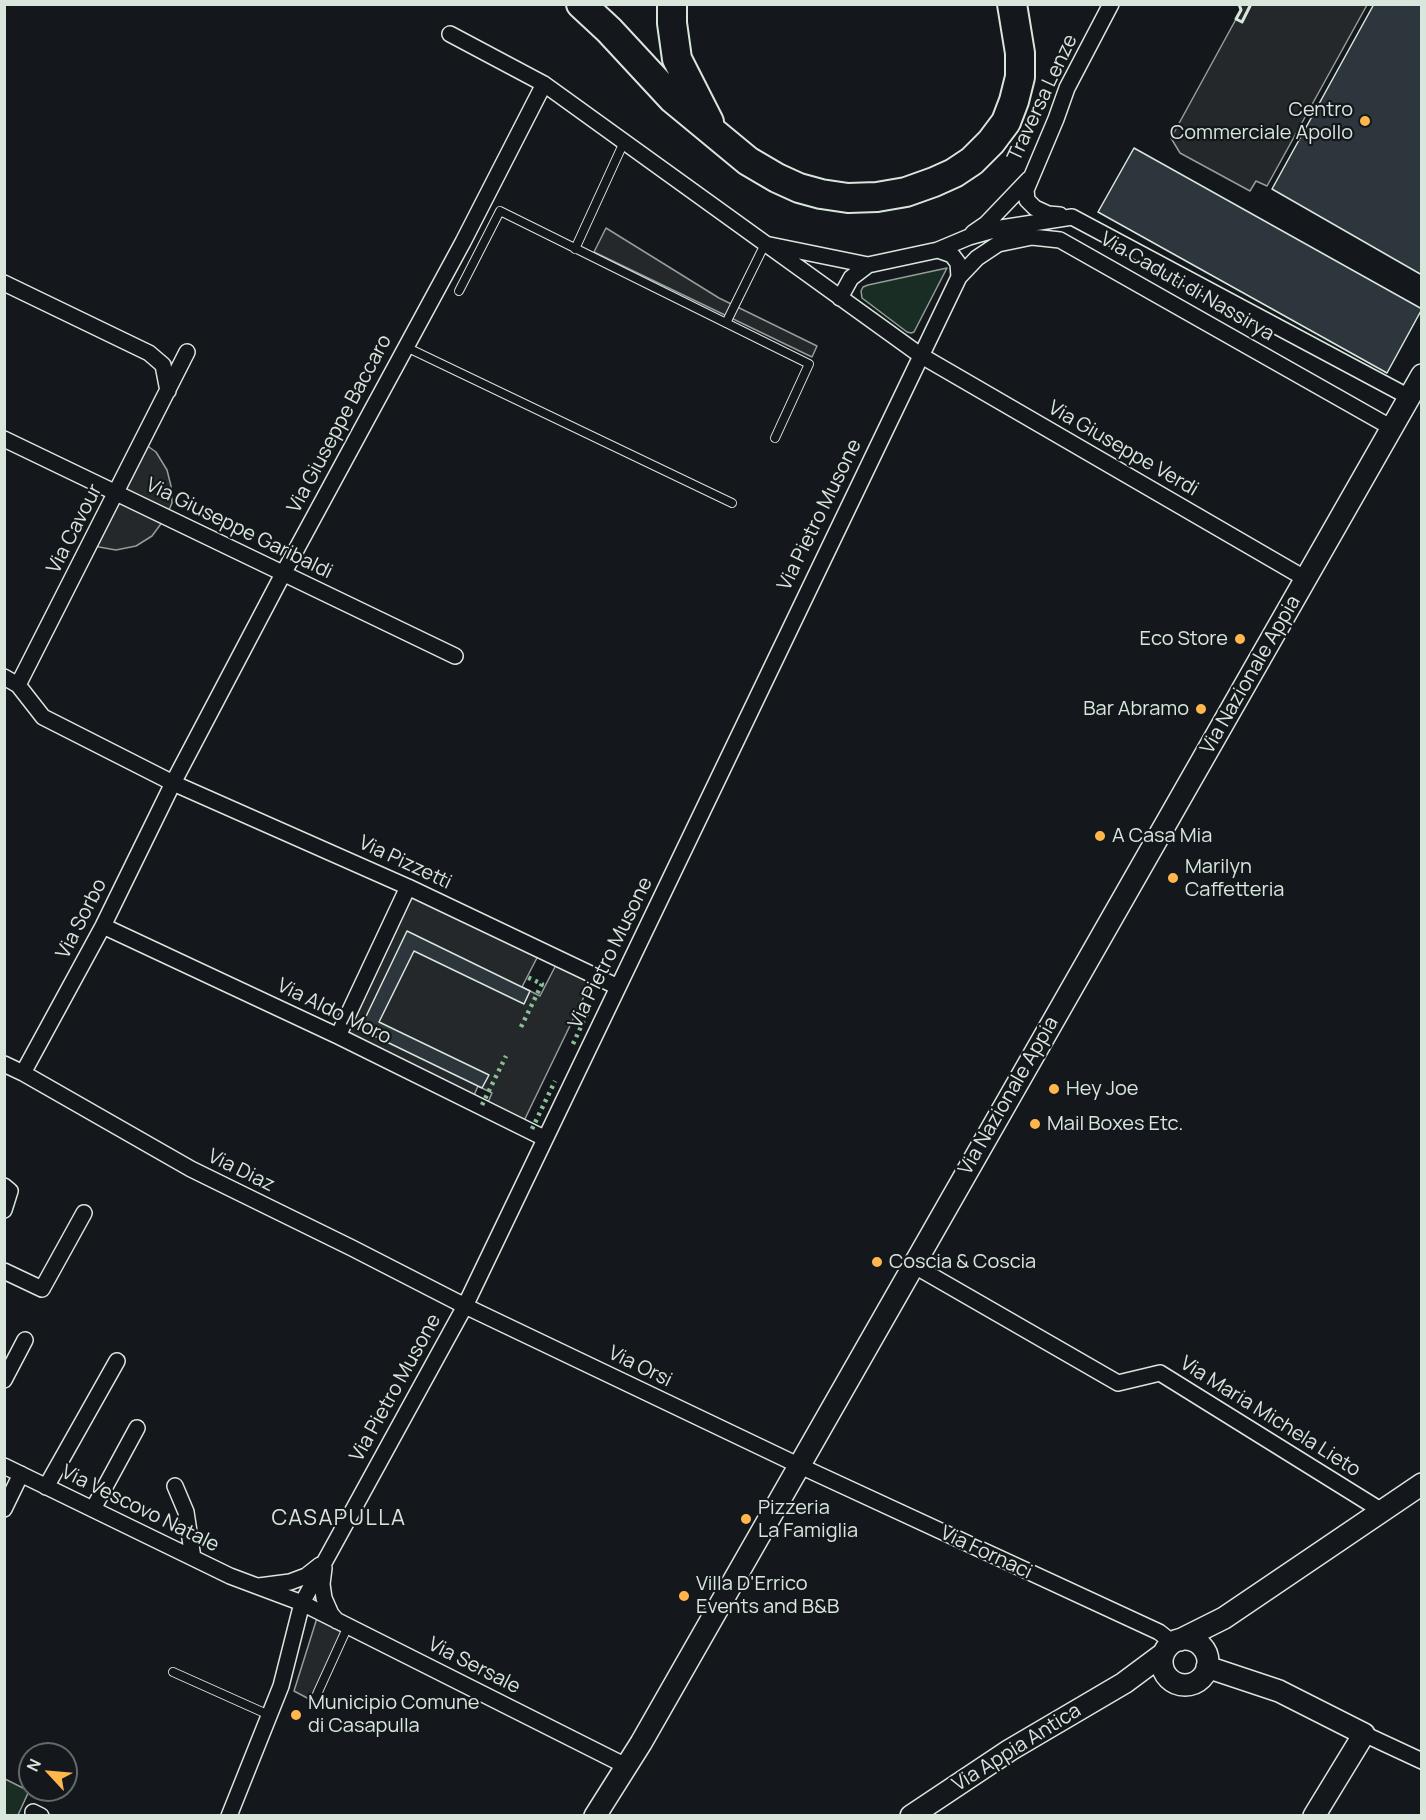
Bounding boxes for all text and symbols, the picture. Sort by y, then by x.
street label: Traversa Lenze [1003,31,1083,165]
place label: Centro Commerciale Apollo [1170,98,1353,145]
marker: Centro Commerciale Apollo [1358,114,1372,128]
street label: Via Caduti di Nassirya [1096,227,1278,347]
street label: Via Giuseppe Baccaro [283,331,397,517]
street label: Via Giuseppe Verdi [1044,396,1202,502]
street label: Via Pietro Musone [773,435,867,595]
street label: Via Giuseppe Garibaldi [142,473,336,585]
street label: Via Cavour [42,480,108,578]
street label: Via Nazionale Appia [1196,592,1306,758]
place label: Eco Store [1140,627,1228,651]
marker: Eco Store [1233,632,1247,646]
place label: Bar Abramo [1083,697,1189,721]
marker: Bar Abramo [1194,702,1208,716]
place label: A Casa Mia [1112,824,1212,848]
marker: A Casa Mia [1093,829,1107,843]
street label: Via Pizzetti [355,831,455,895]
place label: Marilyn Caffetteria [1185,855,1284,902]
marker: Marilyn Caffetteria [1166,871,1180,885]
street label: Via Pietro Musone [564,873,658,1033]
street label: Via Sorbo [52,875,112,963]
street label: Via Aldo Moro [273,974,395,1050]
street label: Via Nazionale Appia [954,1013,1064,1179]
place label: Hey Joe [1066,1077,1139,1101]
marker: Hey Joe [1047,1082,1061,1096]
place label: Mail Boxes Etc. [1047,1112,1183,1136]
marker: Mail Boxes Etc. [1028,1117,1042,1131]
street label: Via Diaz [204,1145,278,1197]
place label: Coscia & Coscia [889,1250,1036,1274]
marker: Coscia & Coscia [870,1255,884,1269]
street label: Via Pietro Musone [345,1310,447,1466]
street label: Via Orsi [604,1341,676,1393]
street label: Via Maria Michela Lieto [1175,1352,1365,1482]
street label: Via Vescovo Natale [57,1460,223,1558]
place label: Pizzeria La Famiglia [758,1496,858,1543]
district label: CASAPULLA [272,1506,406,1532]
marker: Pizzeria La Famiglia [739,1512,753,1526]
street label: Via Fornaci [936,1521,1036,1585]
place label: Villa D'Errico Events and B&B [696,1572,839,1619]
marker: Villa D'Errico Events and B&B [677,1589,691,1603]
street label: Via Sersale [424,1633,524,1699]
place label: Municipio Comune di Casapulla [308,1691,480,1738]
street label: Via Appia Antica [948,1699,1086,1797]
marker: Municipio Comune di Casapulla [289,1708,303,1722]
north arrow [18,1742,78,1802]
text: N [21,1755,46,1775]

